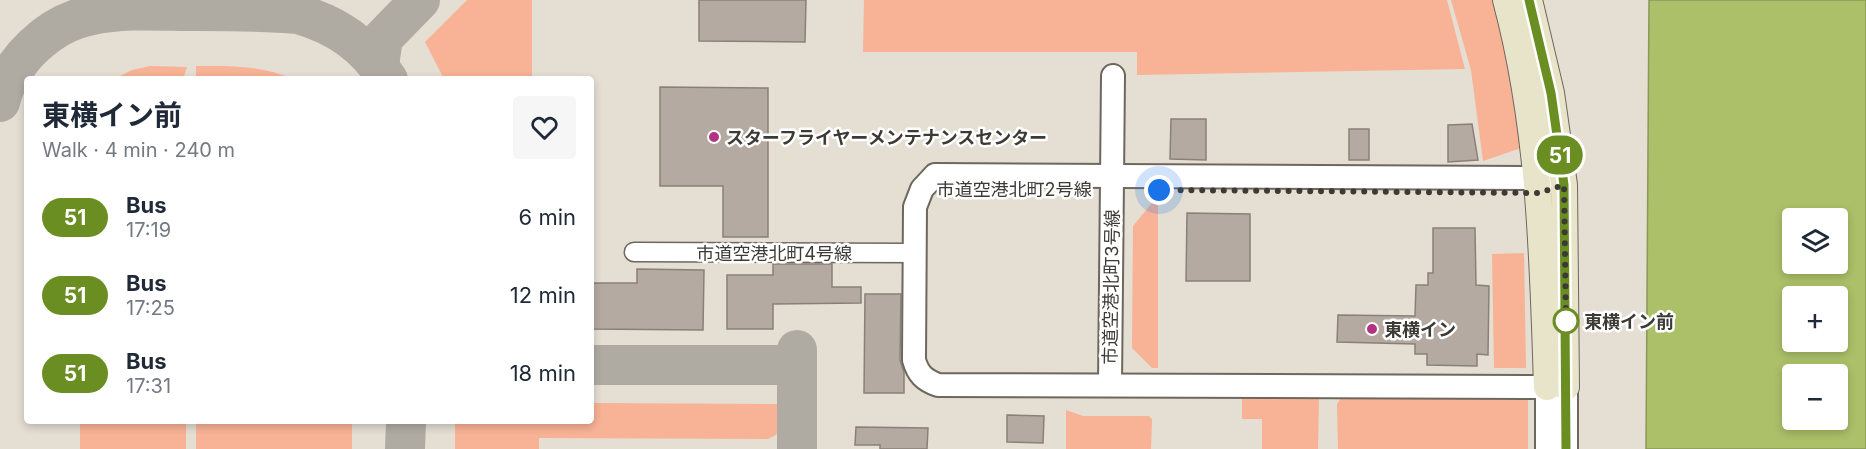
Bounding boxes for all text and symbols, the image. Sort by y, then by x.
button: heart [513,96,576,159]
text: 東横イン前 [42,98,182,132]
place label: スターフライヤーメンテナンスセンター [726,127,1047,148]
marker: スターフライヤーメンテナンスセンター [707,130,721,144]
line badge: 51 [1533,136,1587,174]
text: Walk · 4 min · 240 m [42,138,235,162]
text: 51 [1549,143,1571,168]
your location [1144,175,1174,205]
street label: 市道空港北町2号線 [937,179,1091,200]
text: Bus [126,192,167,218]
text: 6 min [519,204,576,230]
text: 51 [64,205,86,230]
map controls [1782,208,1848,430]
button: layers [1782,208,1848,274]
street label: 市道空港北町3号線 [1099,209,1123,365]
text: 17:19 [126,218,171,242]
street label: 市道空港北町4号線 [696,243,852,264]
text: Bus [126,270,167,296]
text: 12 min [510,282,576,308]
text: 51 [64,283,86,308]
button: + [1782,286,1848,352]
text: 17:25 [126,296,175,320]
marker: 東横イン前 [1553,308,1579,334]
place label: 東横イン前 [1584,311,1674,332]
place label: 東横イン [1384,319,1456,340]
marker: 東横イン [1365,322,1379,336]
text: Bus [126,348,167,374]
text: 18 min [510,360,576,386]
text: 51 [64,361,86,386]
button: − [1782,364,1848,430]
text: 17:31 [126,374,171,398]

